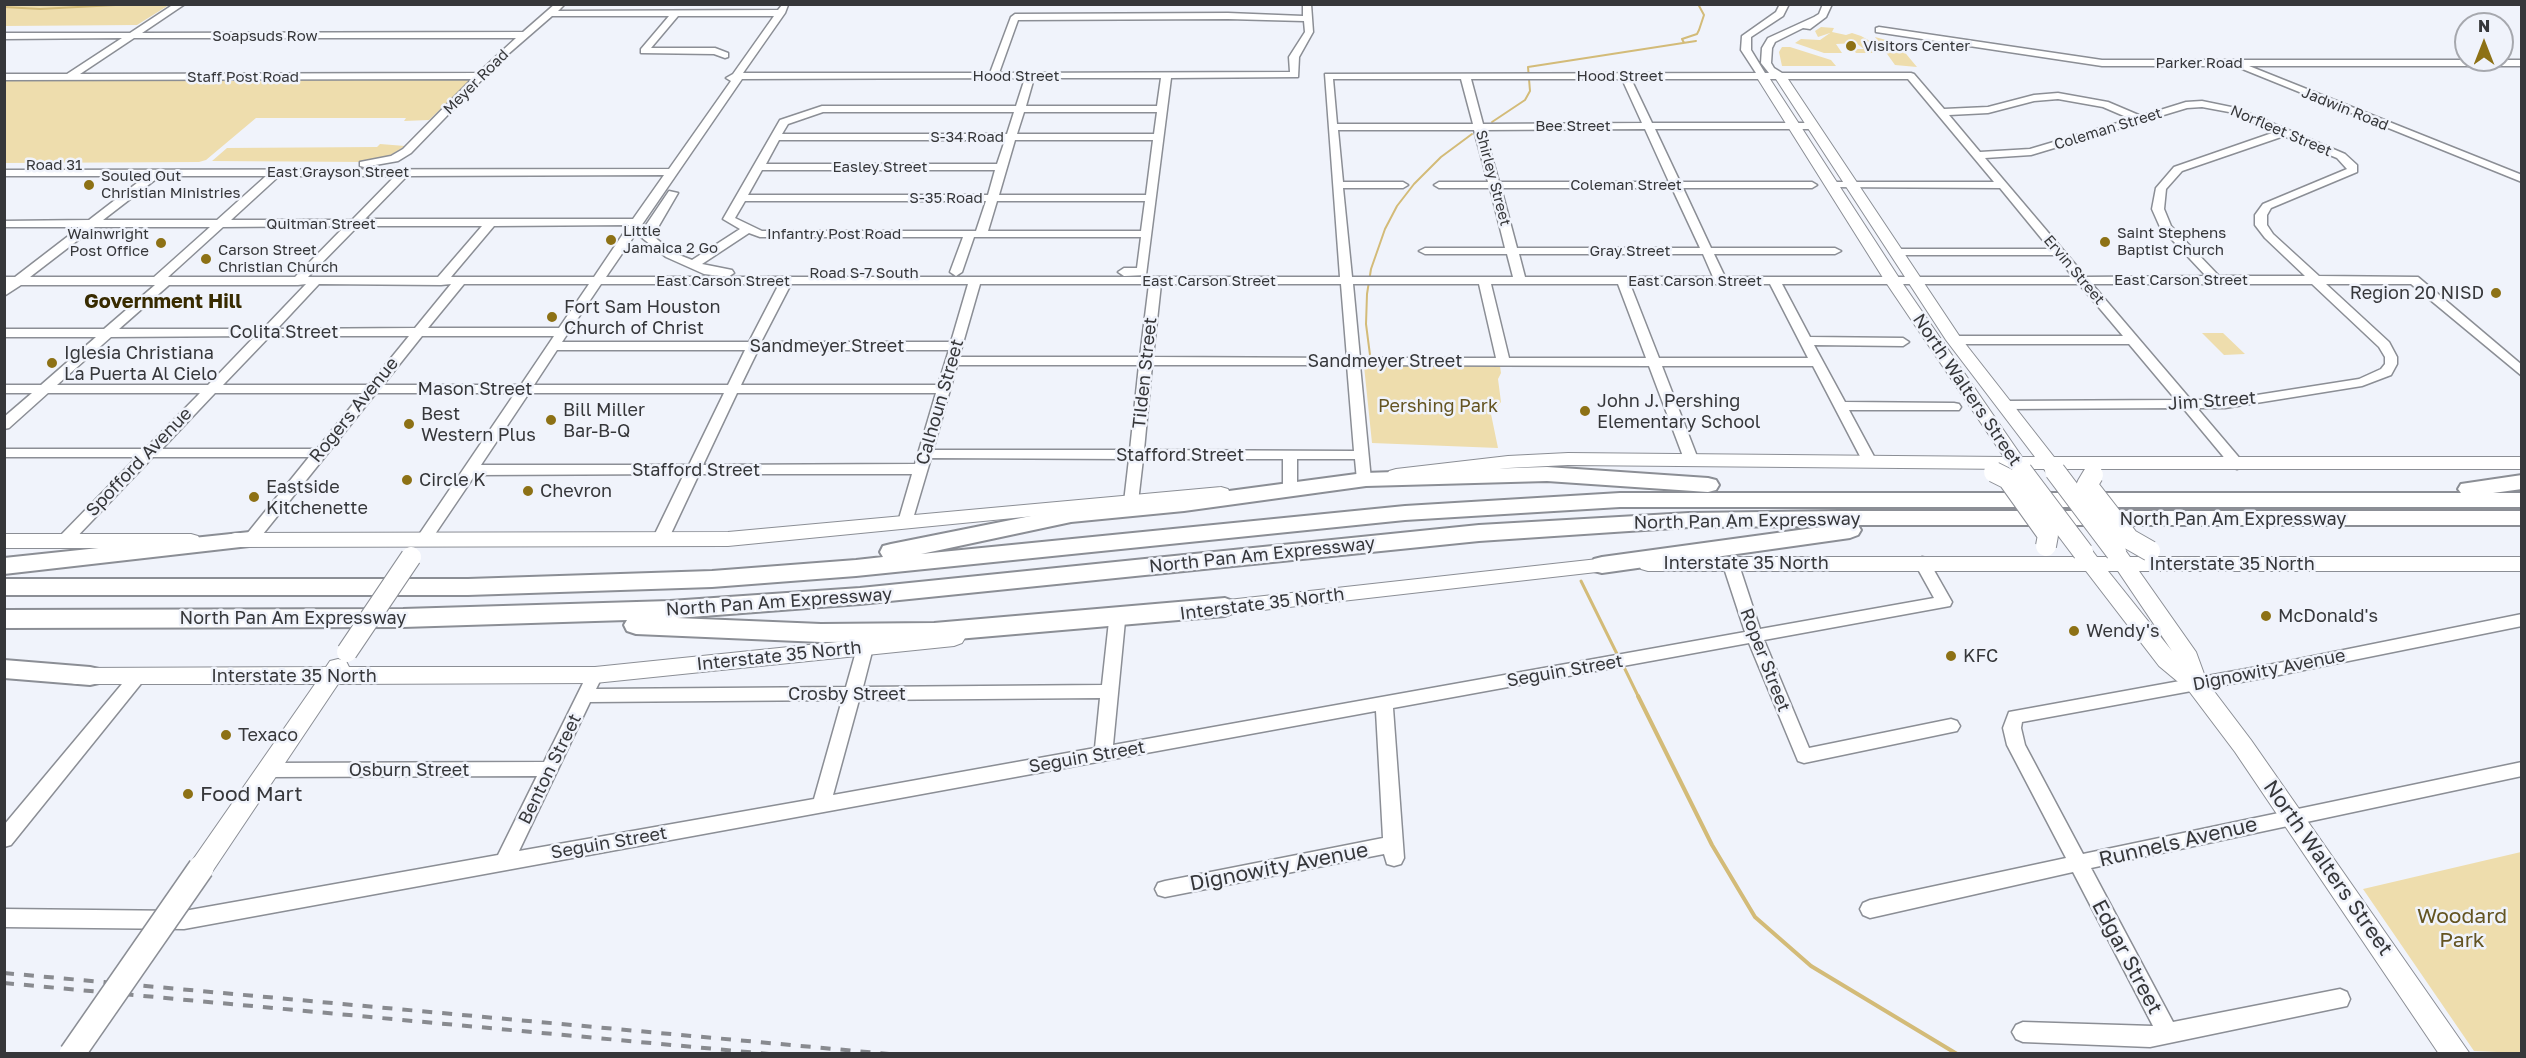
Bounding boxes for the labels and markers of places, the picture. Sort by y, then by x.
place label: Visitors Center [1863,37,1970,55]
marker: Visitors Center [1844,39,1858,53]
place label: Souled Out Christian Ministries [101,167,240,202]
marker: Souled Out Christian Ministries [82,178,96,192]
place label: Little Jamaica 2 Go [623,222,718,257]
place label: Saint Stephens Baptist Church [2117,224,2226,259]
place label: Wainwright Post Office [67,225,149,260]
marker: Little Jamaica 2 Go [604,233,618,247]
marker: Saint Stephens Baptist Church [2098,235,2112,249]
marker: Wainwright Post Office [154,236,168,250]
place label: Carson Street Christian Church [218,241,338,276]
marker: Carson Street Christian Church [199,252,213,266]
place label: Region 20 NISD [2350,282,2484,304]
marker: Region 20 NISD [2489,286,2503,300]
place label: Fort Sam Houston Church of Christ [564,296,721,338]
marker: Fort Sam Houston Church of Christ [545,310,559,324]
place label: Iglesia Christiana La Puerta Al Cielo [64,342,217,385]
marker: Iglesia Christiana La Puerta Al Cielo [45,356,59,370]
place label: John J. Pershing Elementary School [1597,390,1761,432]
place label: Bill Miller Bar-B-Q [563,399,645,442]
place label: Best Western Plus [421,403,536,446]
marker: John J. Pershing Elementary School [1578,404,1592,418]
marker: Bill Miller Bar-B-Q [544,413,558,427]
marker: Best Western Plus [402,417,416,431]
place label: Circle K [419,469,486,491]
marker: Circle K [400,473,414,487]
place label: Eastside Kitchenette [266,476,368,518]
place label: Chevron [540,480,612,502]
marker: Chevron [521,484,535,498]
marker: Eastside Kitchenette [247,490,261,504]
place label: McDonald's [2278,605,2378,627]
marker: McDonald's [2259,609,2273,623]
place label: Wendy's [2086,620,2159,642]
marker: Wendy's [2067,624,2081,638]
place label: KFC [1963,645,1998,667]
marker: KFC [1944,649,1958,663]
place label: Texaco [238,724,298,746]
marker: Texaco [219,728,233,742]
place label: Food Mart [200,781,303,807]
marker: Food Mart [181,787,195,801]

